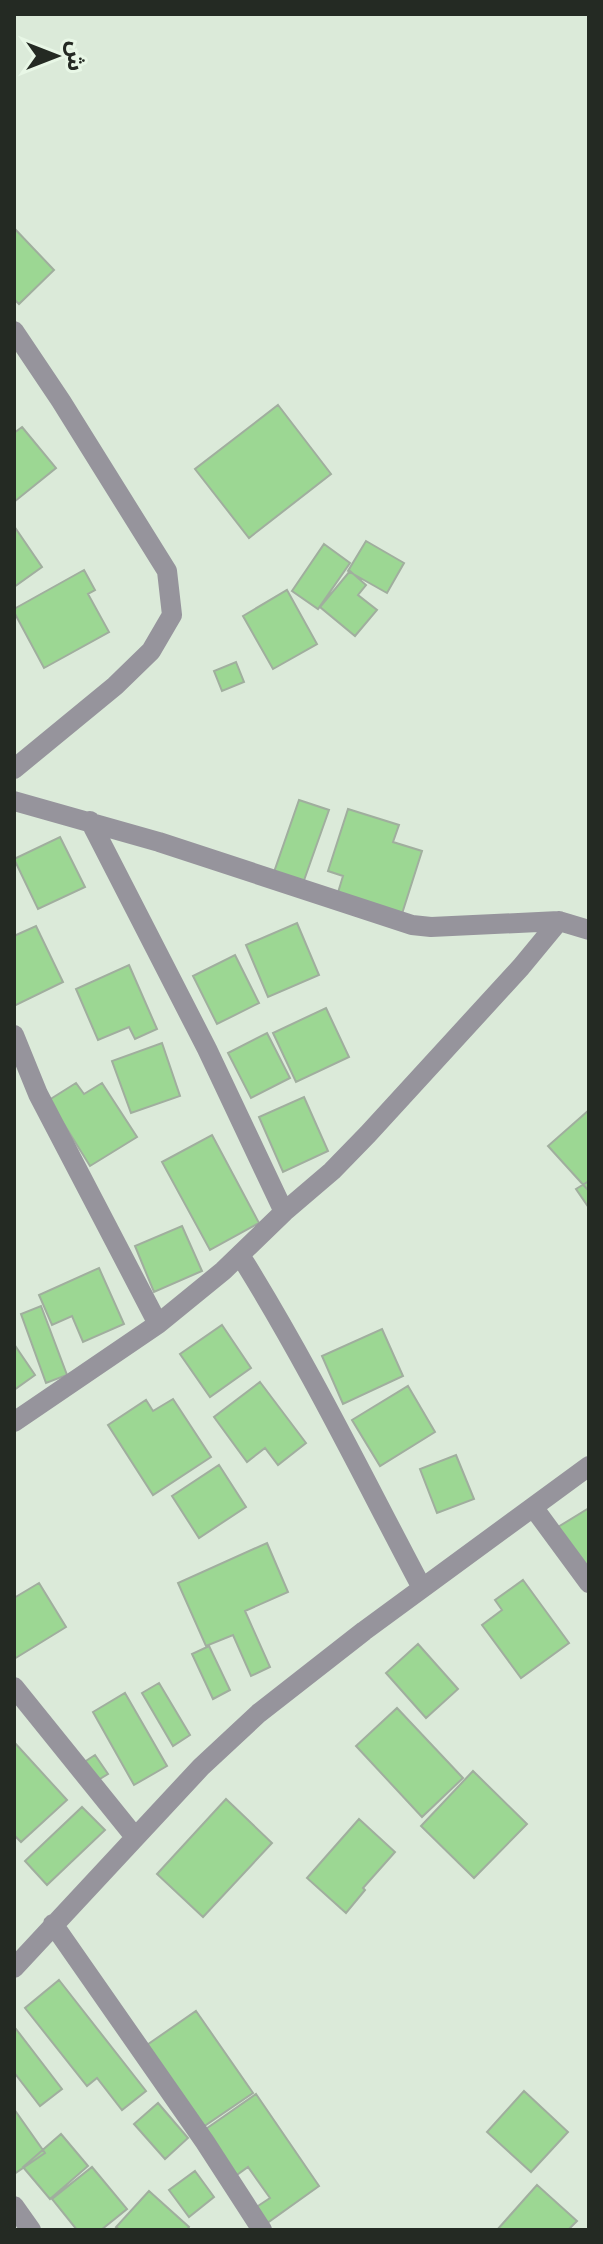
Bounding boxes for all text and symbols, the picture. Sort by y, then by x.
north arrow [16,16,96,96]
text: ش [63,41,88,71]

